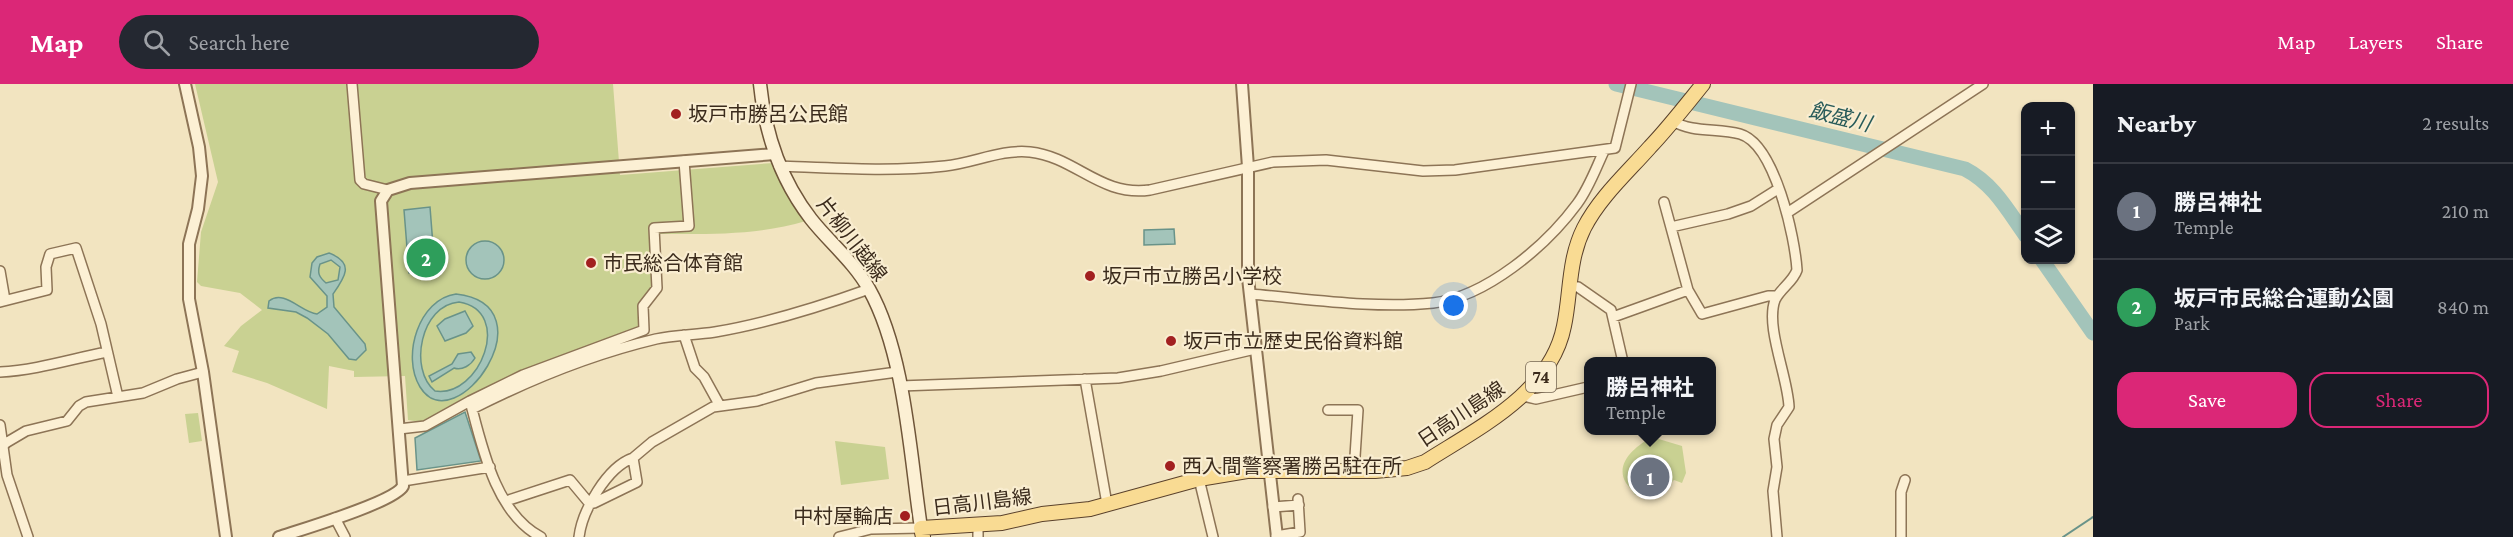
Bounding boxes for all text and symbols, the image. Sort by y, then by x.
search box [119,15,539,69]
icon: search [140,26,173,59]
text: Map [30,27,83,58]
text: Search here [188,30,289,55]
text: Map [2277,30,2316,54]
text: Layers [2349,30,2403,54]
text: Share [2436,30,2483,54]
water label: 飯盛川 [1807,98,1875,137]
map controls [2021,102,2075,264]
button: + [2021,102,2075,156]
place label: 坂戸市勝呂公民館 [688,103,848,125]
marker: 坂戸市勝呂公民館 [669,107,683,121]
text: Nearby [2117,109,2196,138]
text: 2 results [2422,112,2489,134]
button: − [2021,156,2075,210]
text: 勝呂神社 [2174,190,2262,215]
street label: 片柳川越線 [813,193,891,285]
text: 1 [2133,200,2140,222]
text: 210 m [2442,200,2489,222]
button: layers [2021,210,2075,264]
text: Temple [2174,216,2234,238]
pin: 2 [406,236,446,280]
place label: 市民総合体育館 [603,252,743,274]
marker: 市民総合体育館 [584,256,598,270]
place label: 坂戸市立勝呂小学校 [1102,265,1282,287]
marker: 坂戸市立勝呂小学校 [1083,269,1097,283]
text: 坂戸市民総合運動公園 [2174,286,2394,311]
your location [1439,291,1468,320]
text: 2 [2131,296,2142,318]
text: 840 m [2437,296,2489,318]
text: Park [2174,312,2210,334]
place label: 坂戸市立歴史民俗資料館 [1183,330,1403,352]
marker: 坂戸市立歴史民俗資料館 [1164,334,1178,348]
popup [1584,357,1716,435]
road number: 74 [1526,362,1556,392]
button: Save [2117,372,2297,428]
button: Share [2309,372,2489,428]
text: 勝呂神社 [1606,375,1694,400]
street label: 日高川島線 [1413,377,1509,451]
text: Temple [1606,401,1665,423]
pin: 1 [1630,454,1670,500]
place label: 西入間警察署勝呂駐在所 [1182,455,1402,477]
marker: 西入間警察署勝呂駐在所 [1163,459,1177,473]
street label: 日高川島線 [931,485,1033,519]
place label: 中村屋輪店 [793,505,893,527]
marker: 中村屋輪店 [898,509,912,523]

